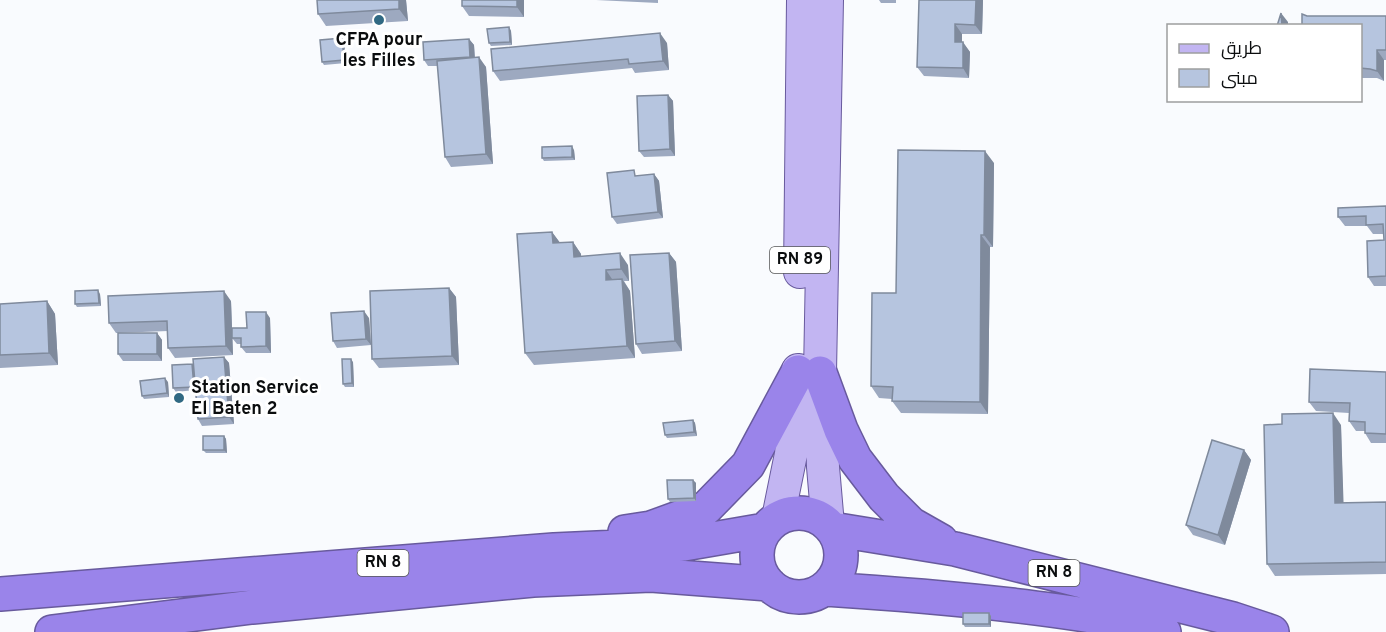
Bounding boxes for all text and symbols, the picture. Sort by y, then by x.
marker: CFPA pour les Filles [372,13,386,27]
legend [1167,24,1362,102]
place label: CFPA pour les Filles [336,29,423,73]
text: طريق [1221,38,1262,61]
text: مبنى [1221,68,1258,91]
road number: RN 89 [770,247,830,273]
place label: Station Service El Baten 2 [191,377,319,421]
marker: Station Service El Baten 2 [172,391,186,405]
road number: RN 8 [358,550,409,576]
road number: RN 8 [1028,560,1080,586]

